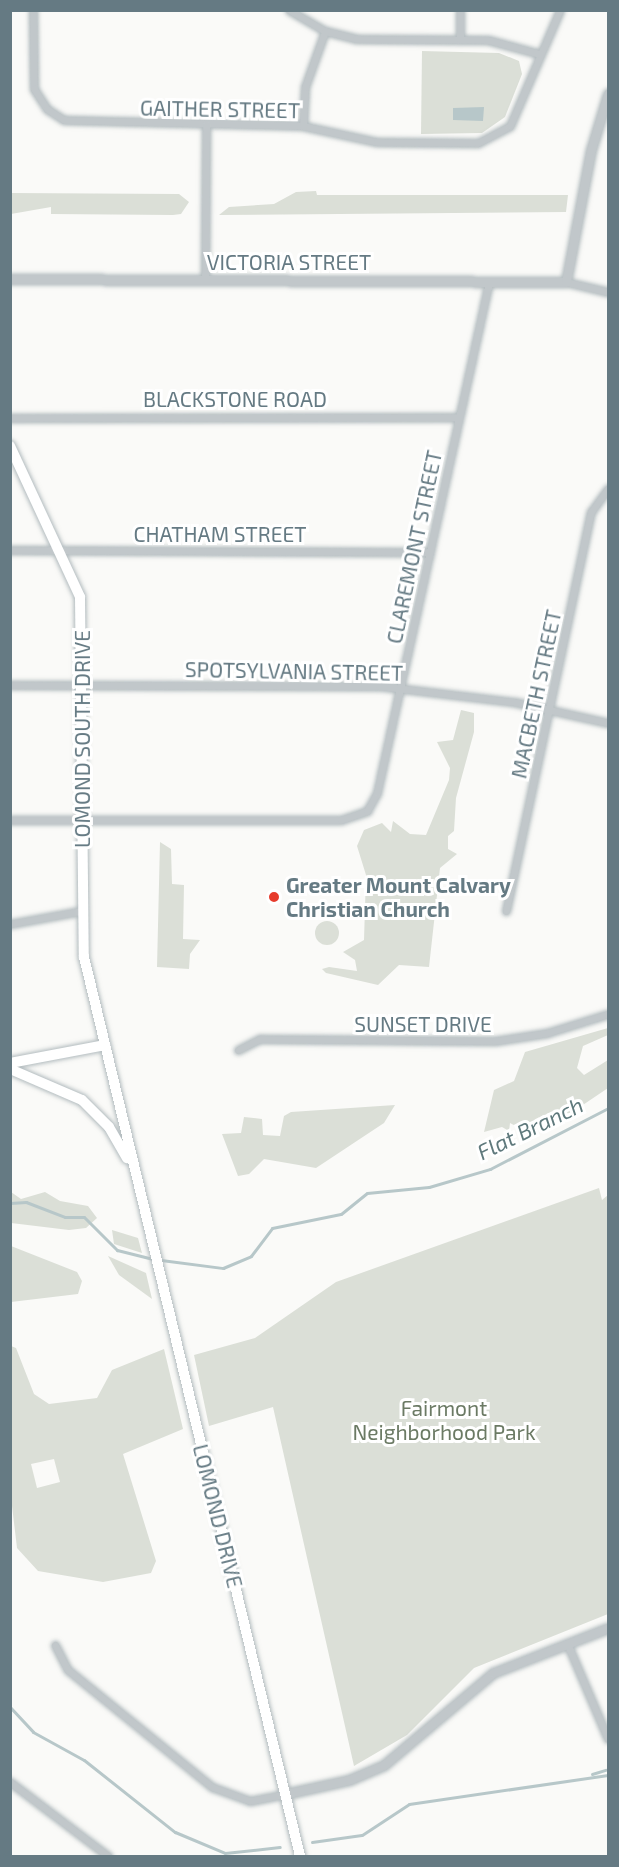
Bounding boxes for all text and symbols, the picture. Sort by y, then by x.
street label: GAITHER STREET [140,95,300,123]
street label: VICTORIA STREET [206,249,372,275]
street label: BLACKSTONE ROAD [143,386,327,412]
street label: CLAREMONT STREET [381,448,447,646]
street label: CHATHAM STREET [134,521,306,547]
street label: MACBETH STREET [506,607,566,781]
street label: LOMOND SOUTH DRIVE [69,630,95,848]
street label: SPOTSYLVANIA STREET [184,656,404,686]
place label: Greater Mount Calvary Christian Church [286,872,511,922]
marker: Greater Mount Calvary Christian Church [267,890,281,904]
street label: SUNSET DRIVE [354,1011,492,1037]
water label: Flat Branch [473,1091,587,1165]
park label: Fairmont Neighborhood Park [352,1395,536,1445]
street label: LOMOND DRIVE [188,1441,248,1591]

